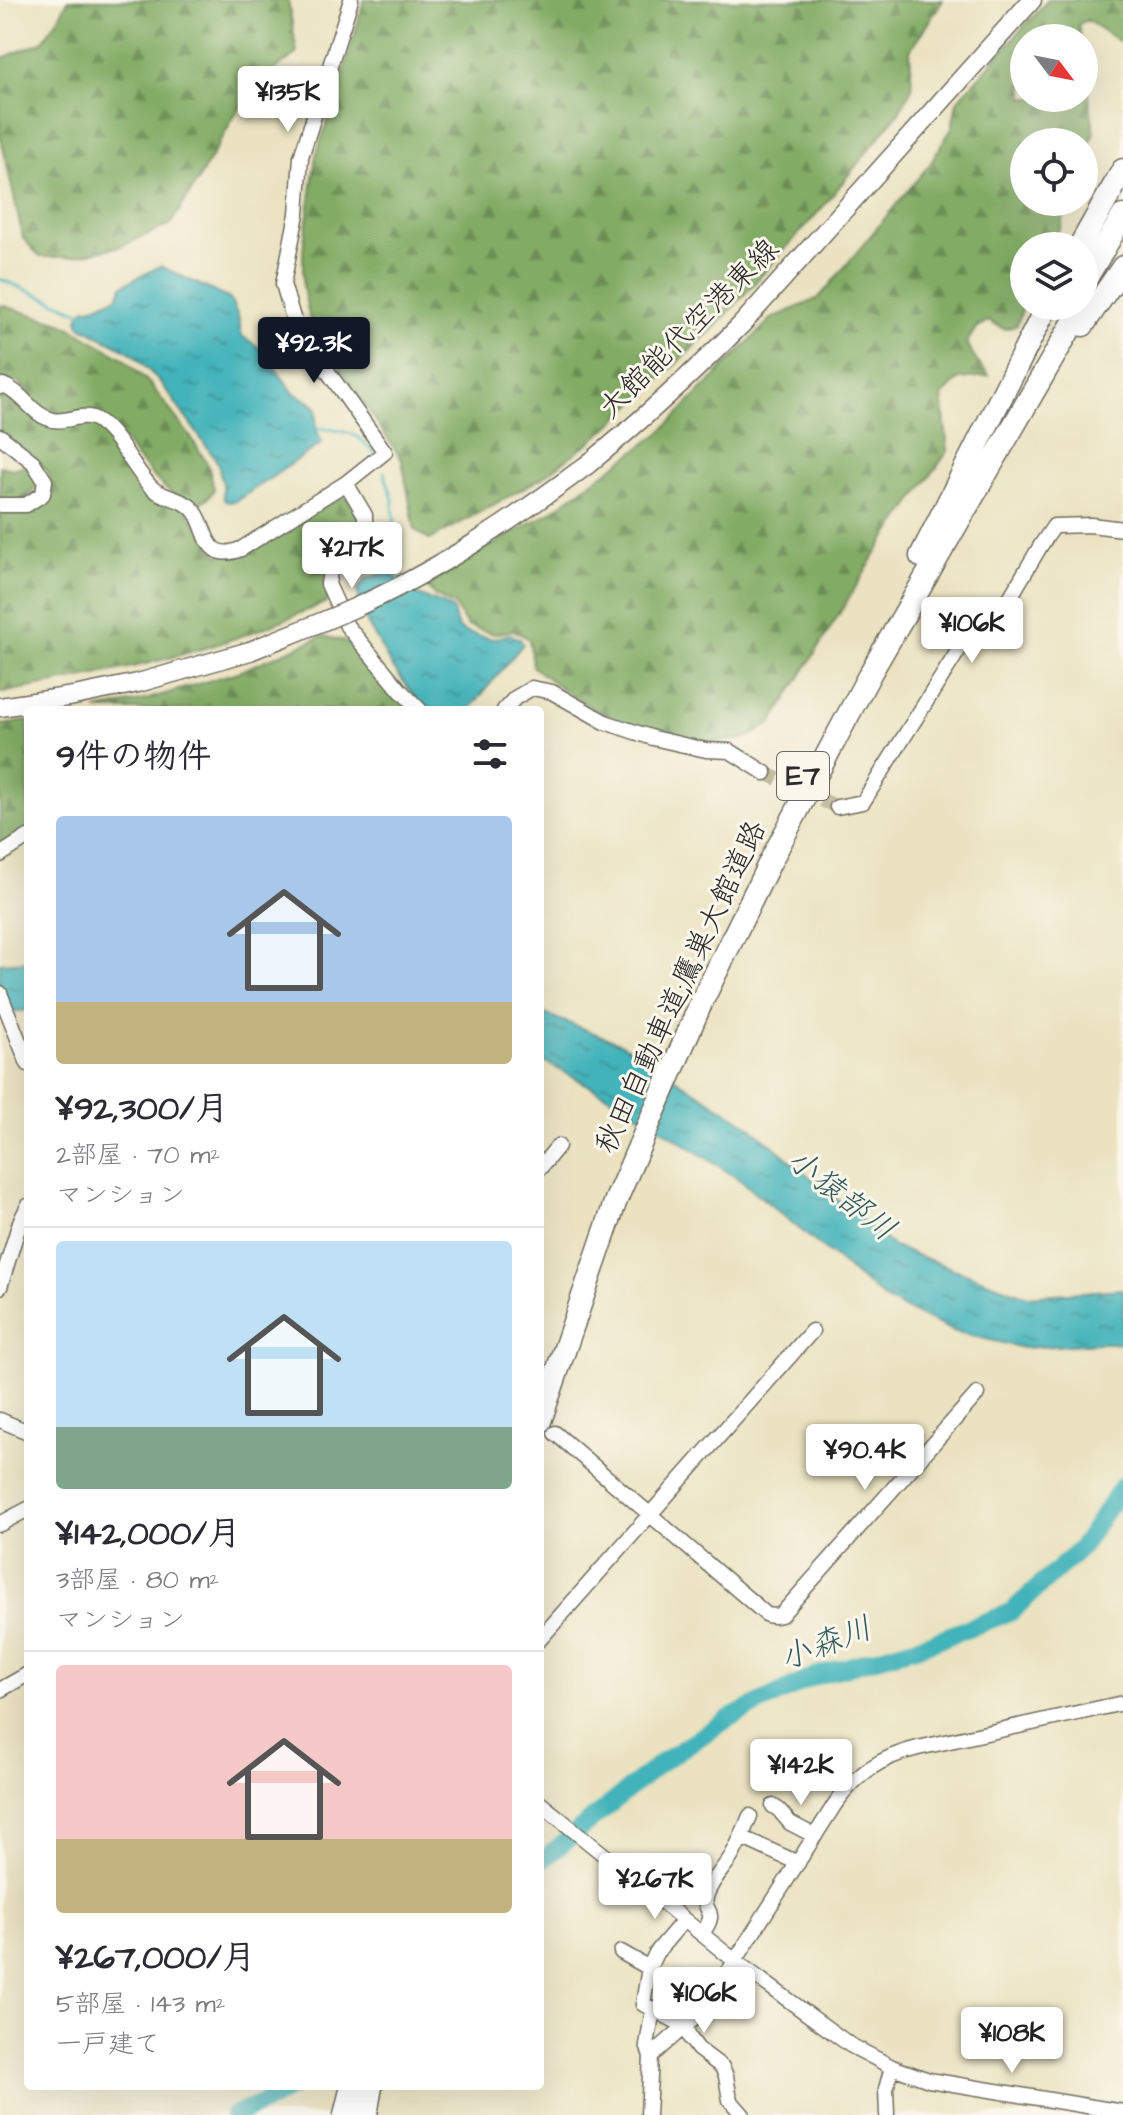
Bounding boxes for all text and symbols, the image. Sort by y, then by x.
north arrow [1010,24,1098,112]
map controls [1010,24,1098,320]
pin: ¥135K [232,66,344,134]
text: ¥135K [256,74,320,110]
button: locate [1010,128,1098,216]
street label: 大館能代空港東線 [589,229,789,429]
button: layers [1010,232,1098,320]
pin: ¥92.3K [249,317,379,385]
text: ¥92.3K [276,325,352,361]
pin: ¥217K [296,522,408,590]
text: ¥217K [320,530,384,566]
pin: ¥106K [916,597,1028,665]
text: ¥106K [939,605,1005,641]
icon: filters [468,732,512,776]
text: 9件の物件 [56,733,211,781]
road number: E7 [777,752,829,800]
street label: 秋田自動車道;鷹巣大館道路 [585,813,777,1161]
icon: home [212,868,356,1012]
text: ¥92,300/月 [56,1085,229,1133]
text: 2部屋 · 70 m² [56,1137,220,1173]
water label: 小猿部川 [777,1138,905,1252]
text: マンション [56,1177,185,1213]
icon: home [212,1293,356,1437]
pin: ¥90.4K [800,1424,930,1492]
text: ¥90.4K [824,1432,906,1468]
text: ¥142,000/月 [56,1510,241,1558]
text: 3部屋 · 80 m² [56,1562,219,1598]
text: マンション [56,1602,185,1638]
water label: 小森川 [773,1606,879,1682]
icon: home [212,1717,356,1861]
pin: ¥142K [745,1739,857,1807]
text: ¥142K [768,1747,834,1783]
pin: ¥267K [599,1853,711,1921]
text: ¥267K [617,1861,693,1897]
text: ¥267,000/月 [56,1934,256,1982]
pin: ¥106K [648,1967,760,2035]
text: ¥106K [671,1975,737,2011]
text: 5部屋 · 143 m² [56,1986,226,2022]
pin: ¥108K [956,2007,1068,2075]
text: ¥108K [979,2015,1045,2051]
text: 一戸建て [56,2026,160,2062]

